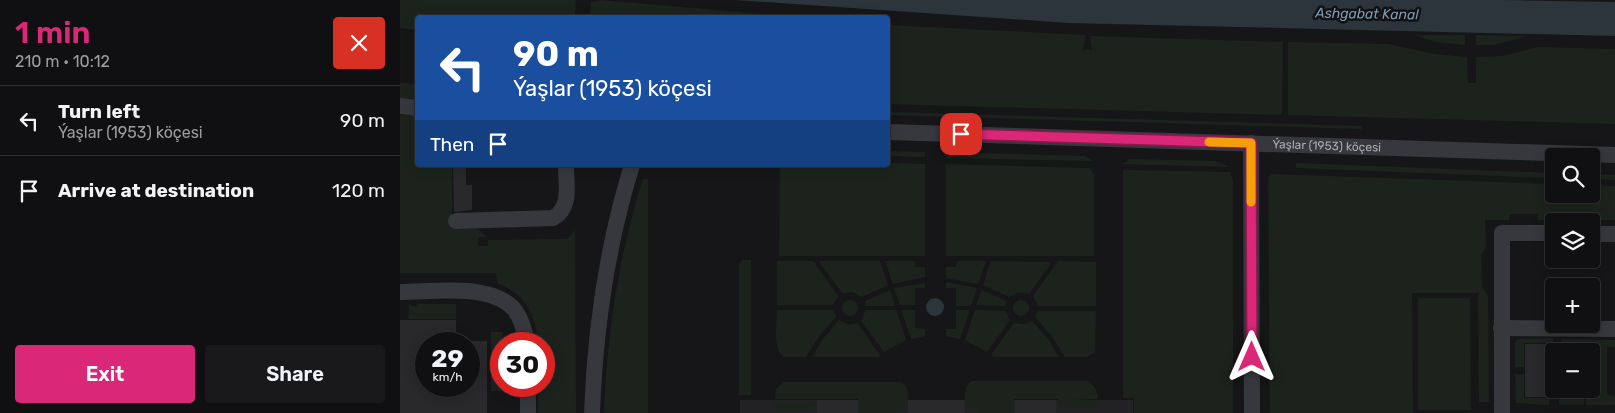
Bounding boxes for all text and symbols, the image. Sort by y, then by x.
water label: Ashgabat Kanal [1314,5,1419,23]
text: 1 min [15,15,90,51]
button: close [333,17,385,69]
text: 90 m [513,33,599,75]
icon: left [430,35,495,100]
text: 210 m · 10:12 [15,52,110,71]
text: Ýaşlar (1953) köçesi [513,75,712,102]
text: Turn left [58,100,140,123]
icon: left [15,107,43,135]
text: 90 m [340,109,385,132]
pin [940,113,982,155]
icon: arrive [947,120,975,148]
text: Ýaşlar (1953) köçesi [58,123,203,142]
icon: arrive [484,130,512,158]
text: Then [430,133,474,156]
street label: Ýaşlar (1953) köçesi [1272,137,1381,155]
map controls [1545,148,1600,398]
button: search [1545,148,1600,203]
icon: arrive [15,177,43,205]
text: Arrive at destination [58,179,254,202]
text: 120 m [332,179,385,202]
button: layers [1545,213,1600,268]
button: + [1545,278,1600,333]
position arrow [1225,330,1277,382]
speed limit sign: 30 [490,332,555,397]
button: − [1545,343,1600,398]
text: 29 [431,344,464,373]
button: Exit [15,345,195,403]
button: Share [205,345,385,403]
text: km/h [433,370,462,384]

